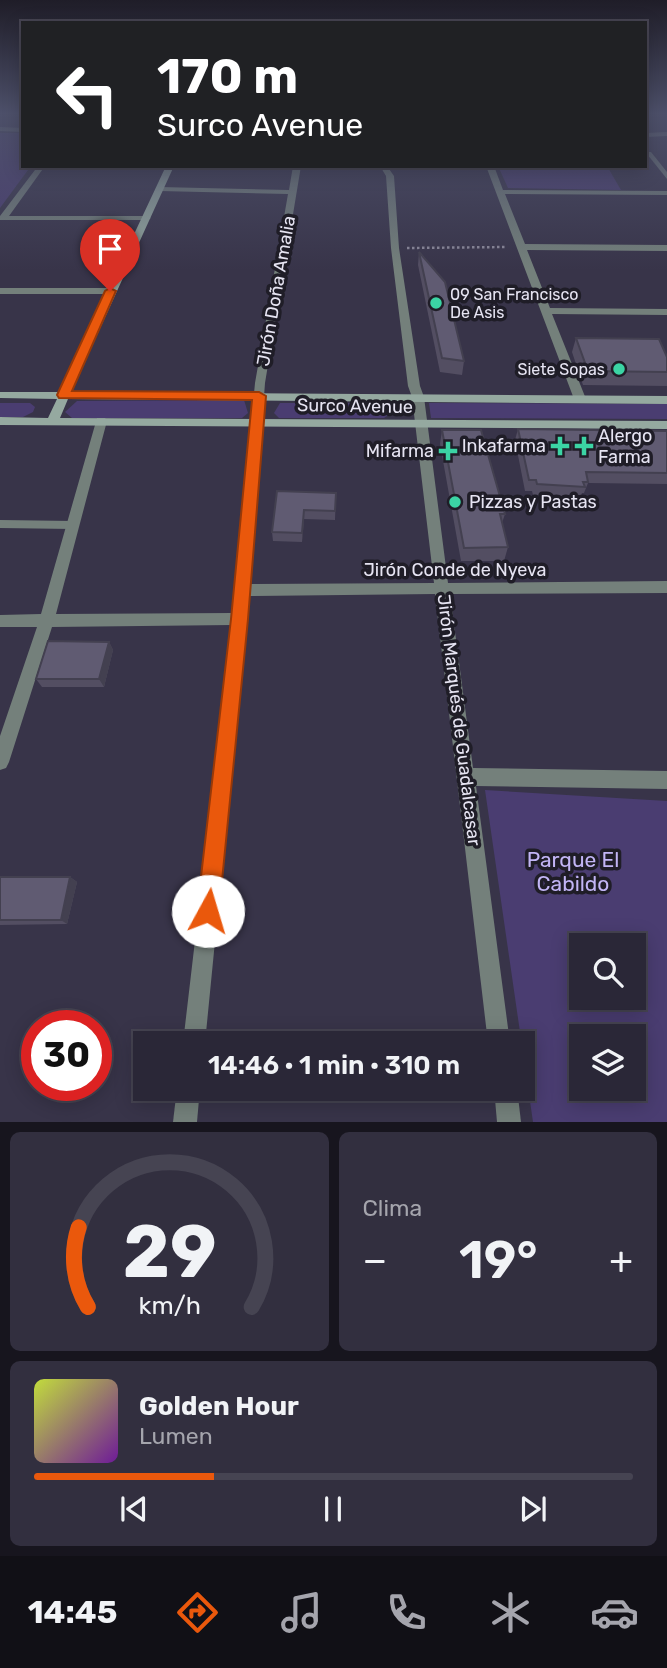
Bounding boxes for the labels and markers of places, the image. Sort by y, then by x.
pin [80,219,140,291]
place label: 09 San Francisco De Asis [450,285,578,322]
marker: 09 San Francisco De Asis [428,295,444,311]
place label: Siete Sopas [517,360,605,379]
marker: Siete Sopas [611,361,627,377]
place label: Alergo Farma [598,425,652,468]
place label: Inkafarma [462,435,546,457]
marker: Inkafarma [552,438,568,454]
marker: Alergo Farma [576,438,592,454]
place label: Mifarma [366,440,434,462]
marker: Mifarma [440,443,456,459]
place label: Pizzas y Pastas [469,491,597,513]
marker: Pizzas y Pastas [447,494,463,510]

